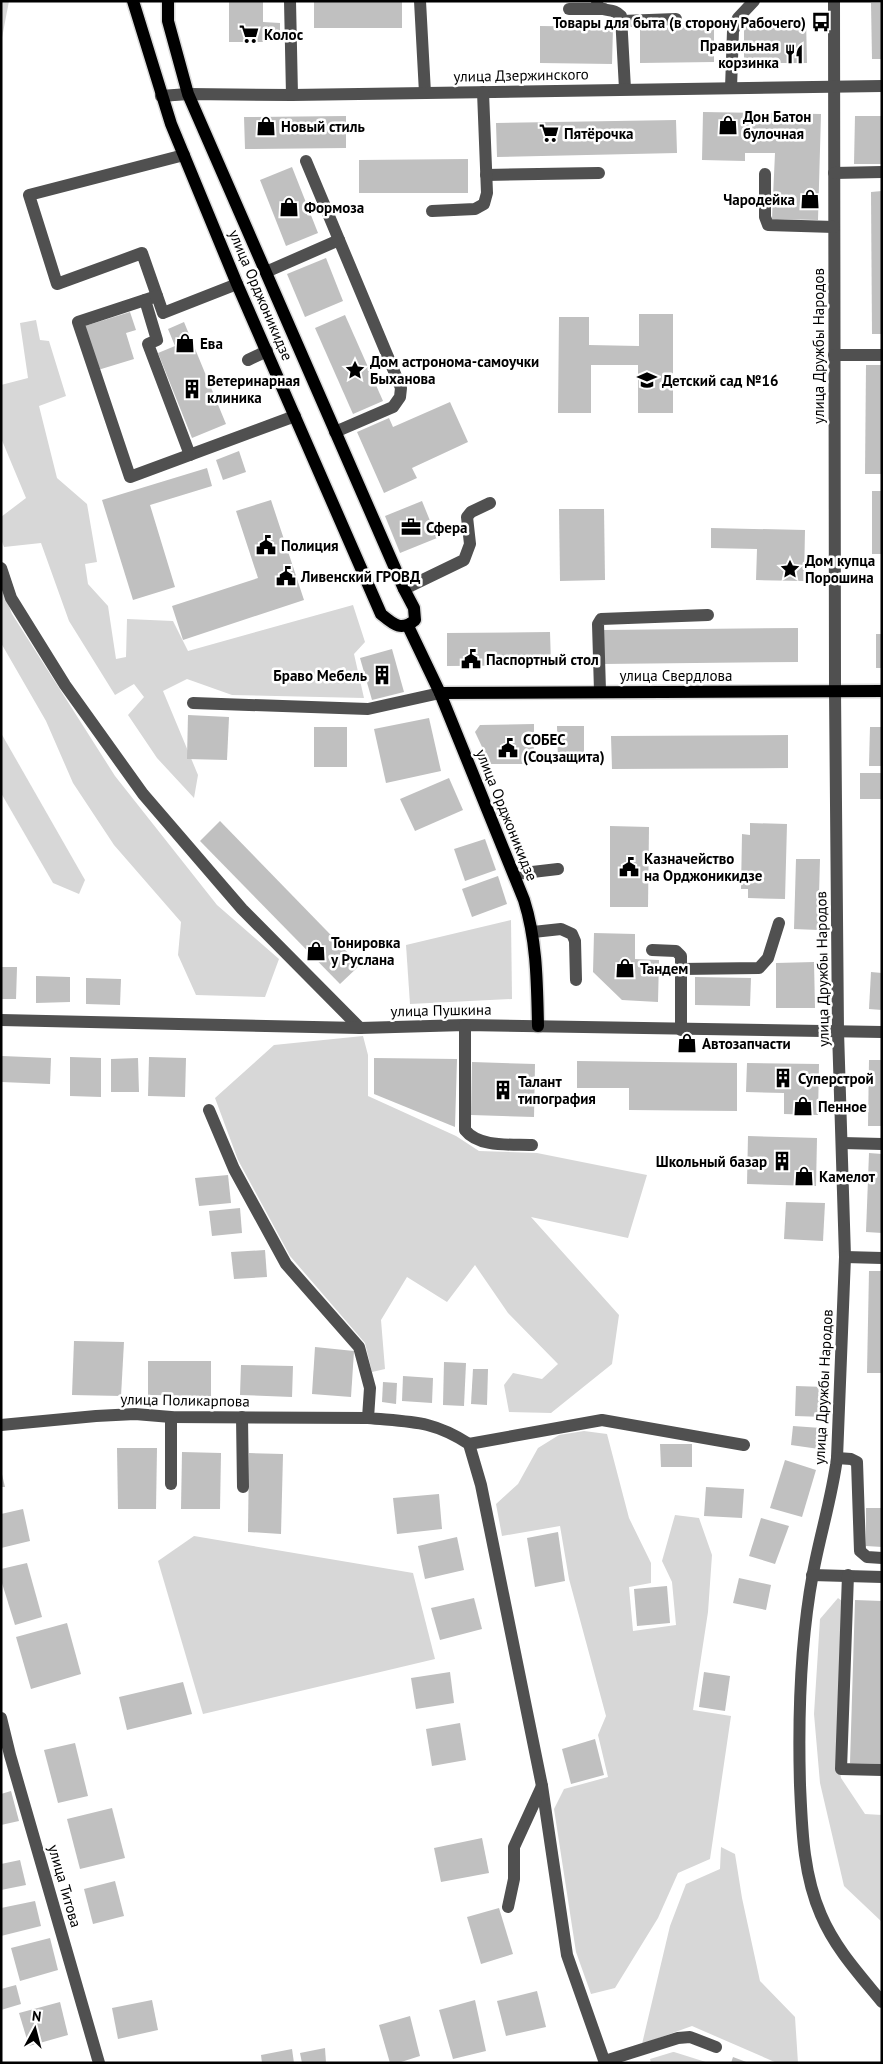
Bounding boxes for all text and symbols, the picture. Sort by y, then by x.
bus stop icon: Товары для быта (в сторону Рабочего) [810,11,832,33]
place label: Товары для быта (в сторону Рабочего) [553,13,806,32]
supermarket icon: Колос [238,23,260,45]
place label: Колос [264,25,304,44]
place label: Правильная корзинка [700,36,779,72]
restaurant icon: Правильная корзинка [783,43,805,65]
street label: улица Дзержинского [453,64,589,86]
place label: Дон Батон булочная [743,107,811,143]
shop icon: Дон Батон булочная [717,114,739,136]
shop icon: Новый стиль [255,115,277,137]
place label: Новый стиль [281,117,366,136]
supermarket icon: Пятёрочка [538,122,560,144]
place label: Пятёрочка [564,124,633,143]
shop icon: Чародейка [799,188,821,210]
place label: Чародейка [723,190,795,209]
shop icon: Формоза [278,196,300,218]
place label: Формоза [304,198,364,217]
street label: улица Орджоникидзе [225,227,297,363]
street label: улица Дружбы Народов [809,268,828,424]
shop icon: Ева [174,332,196,354]
place label: Ева [200,334,223,353]
place label: Дом астронома-самоучки Быханова [370,352,539,388]
place icon: Дом астронома-самоучки Быханова [344,359,366,381]
school or university icon: Детский сад №16 [636,369,658,391]
place label: Ветеринарная клиника [207,371,300,407]
place label: Детский сад №16 [662,371,779,390]
building icon: Ветеринарная клиника [181,378,203,400]
office icon: Сфера [400,516,422,538]
place label: Сфера [426,518,468,537]
public building icon: Полиция [255,534,277,556]
place label: Полиция [281,536,339,555]
place label: Дом купца Порошина [805,551,875,587]
place icon: Дом купца Порошина [779,558,801,580]
public building icon: Ливенский ГРОВД [275,565,297,587]
place label: Ливенский ГРОВД [300,567,421,586]
public building icon: Паспортный стол [460,648,482,670]
place label: Паспортный стол [486,650,599,669]
building icon: Браво Мебель [371,664,393,686]
place label: Браво Мебель [273,666,368,685]
street label: улица Свердлова [620,666,732,685]
place label: СОБЕС (Соцзащита) [523,730,605,766]
public building icon: СОБЕС (Соцзащита) [497,737,519,759]
street label: улица Орджоникидзе [472,746,542,884]
place label: Казначейство на Орджоникидзе [644,849,763,885]
public building icon: Казначейство на Орджоникидзе [618,856,640,878]
street label: улица Дружбы Народов [811,891,833,1047]
place label: Тонировка у Руслана [330,933,400,969]
shop icon: Тонировка у Руслана [305,940,327,962]
shop icon: Тандем [614,957,636,979]
place label: Тандем [640,959,688,978]
street label: улица Пушкина [390,1000,492,1020]
shop icon: Автозапчасти [676,1032,698,1054]
place label: Автозапчасти [702,1034,791,1053]
building icon: Суперстрой [772,1067,794,1089]
place label: Суперстрой [798,1069,874,1088]
place label: Талант типография [518,1072,596,1108]
building icon: Талант типография [492,1079,514,1101]
shop icon: Пенное [792,1095,814,1117]
place label: Пенное [818,1097,867,1116]
building icon: Школьный базар [771,1150,793,1172]
place label: Школьный базар [656,1152,767,1171]
shop icon: Камелот [793,1165,815,1187]
place label: Камелот [819,1167,876,1186]
street label: улица Дружбы Народов [809,1309,837,1465]
street label: улица Поликарпова [120,1389,250,1411]
street label: улица Титова [44,1842,86,1930]
north arrow [10,2004,60,2054]
text: N [31,2007,42,2026]

